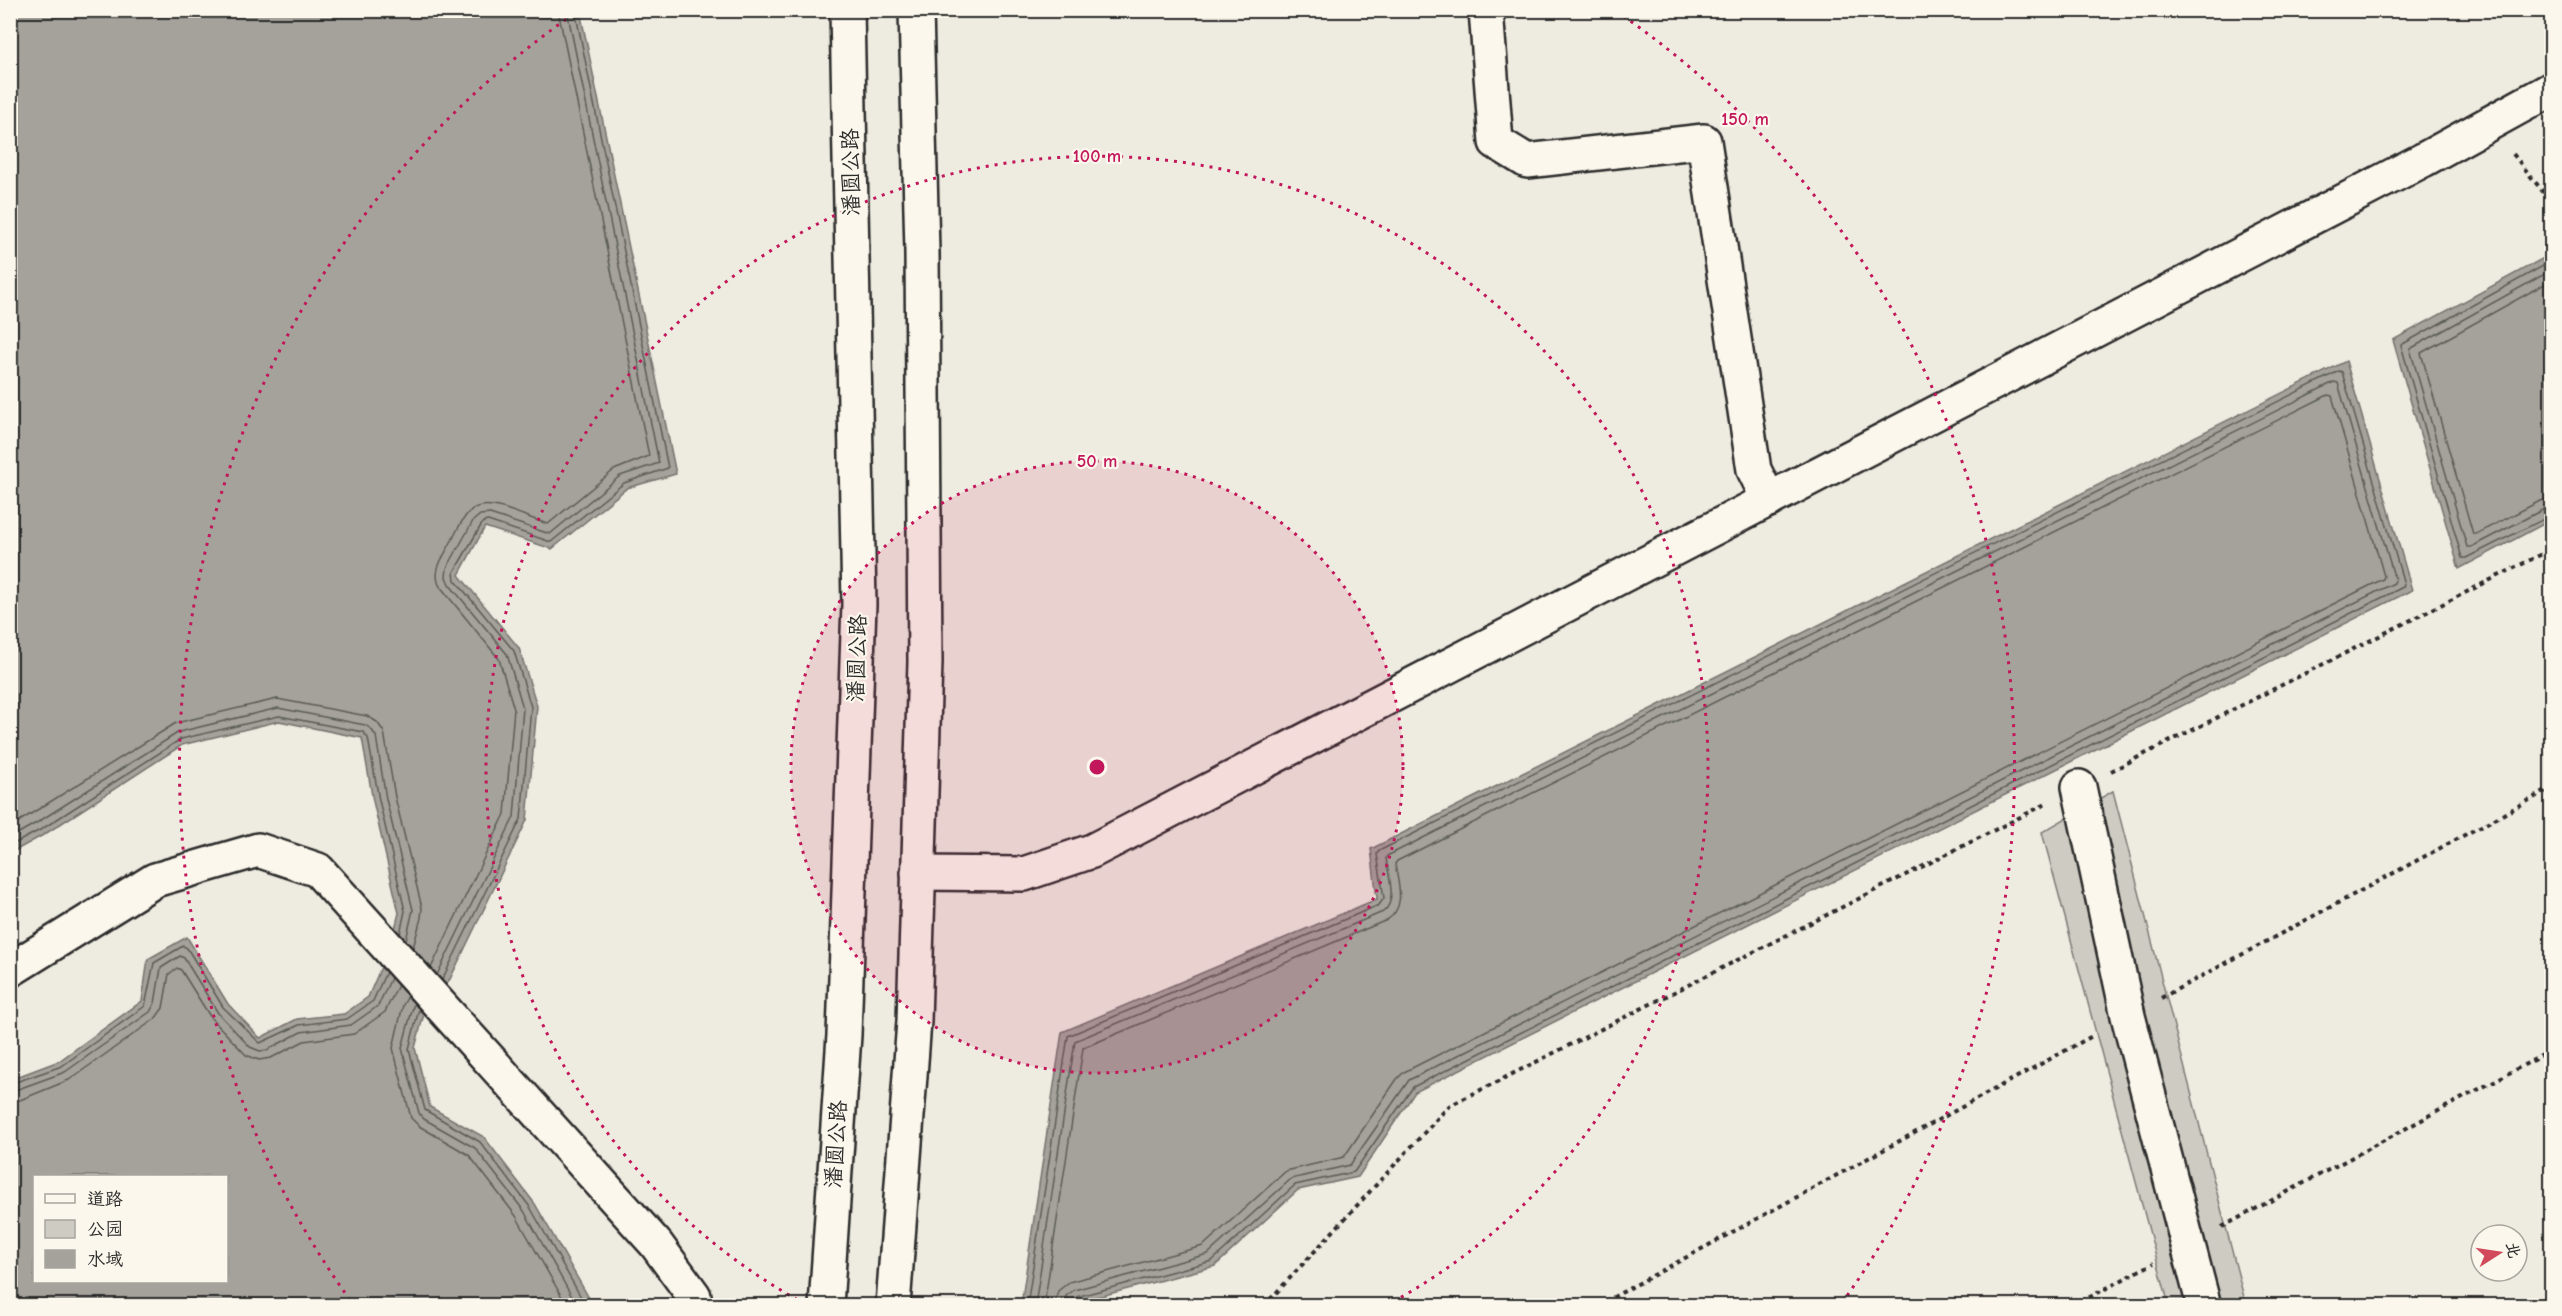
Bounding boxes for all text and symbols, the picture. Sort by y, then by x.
text: 150 m [1721,109,1769,130]
street label: 潘圆公路 [837,128,865,216]
text: 100 m [1073,146,1121,167]
text: 50 m [1077,451,1117,472]
street label: 潘圆公路 [842,614,872,702]
centre of rings [1087,757,1107,777]
street label: 潘圆公路 [820,1099,852,1189]
legend [33,1175,228,1283]
text: 道路 [87,1189,123,1210]
text: 公园 [87,1219,123,1240]
north arrow [2469,1223,2529,1283]
text: 北 [2502,1240,2523,1260]
text: 水域 [87,1249,123,1270]

